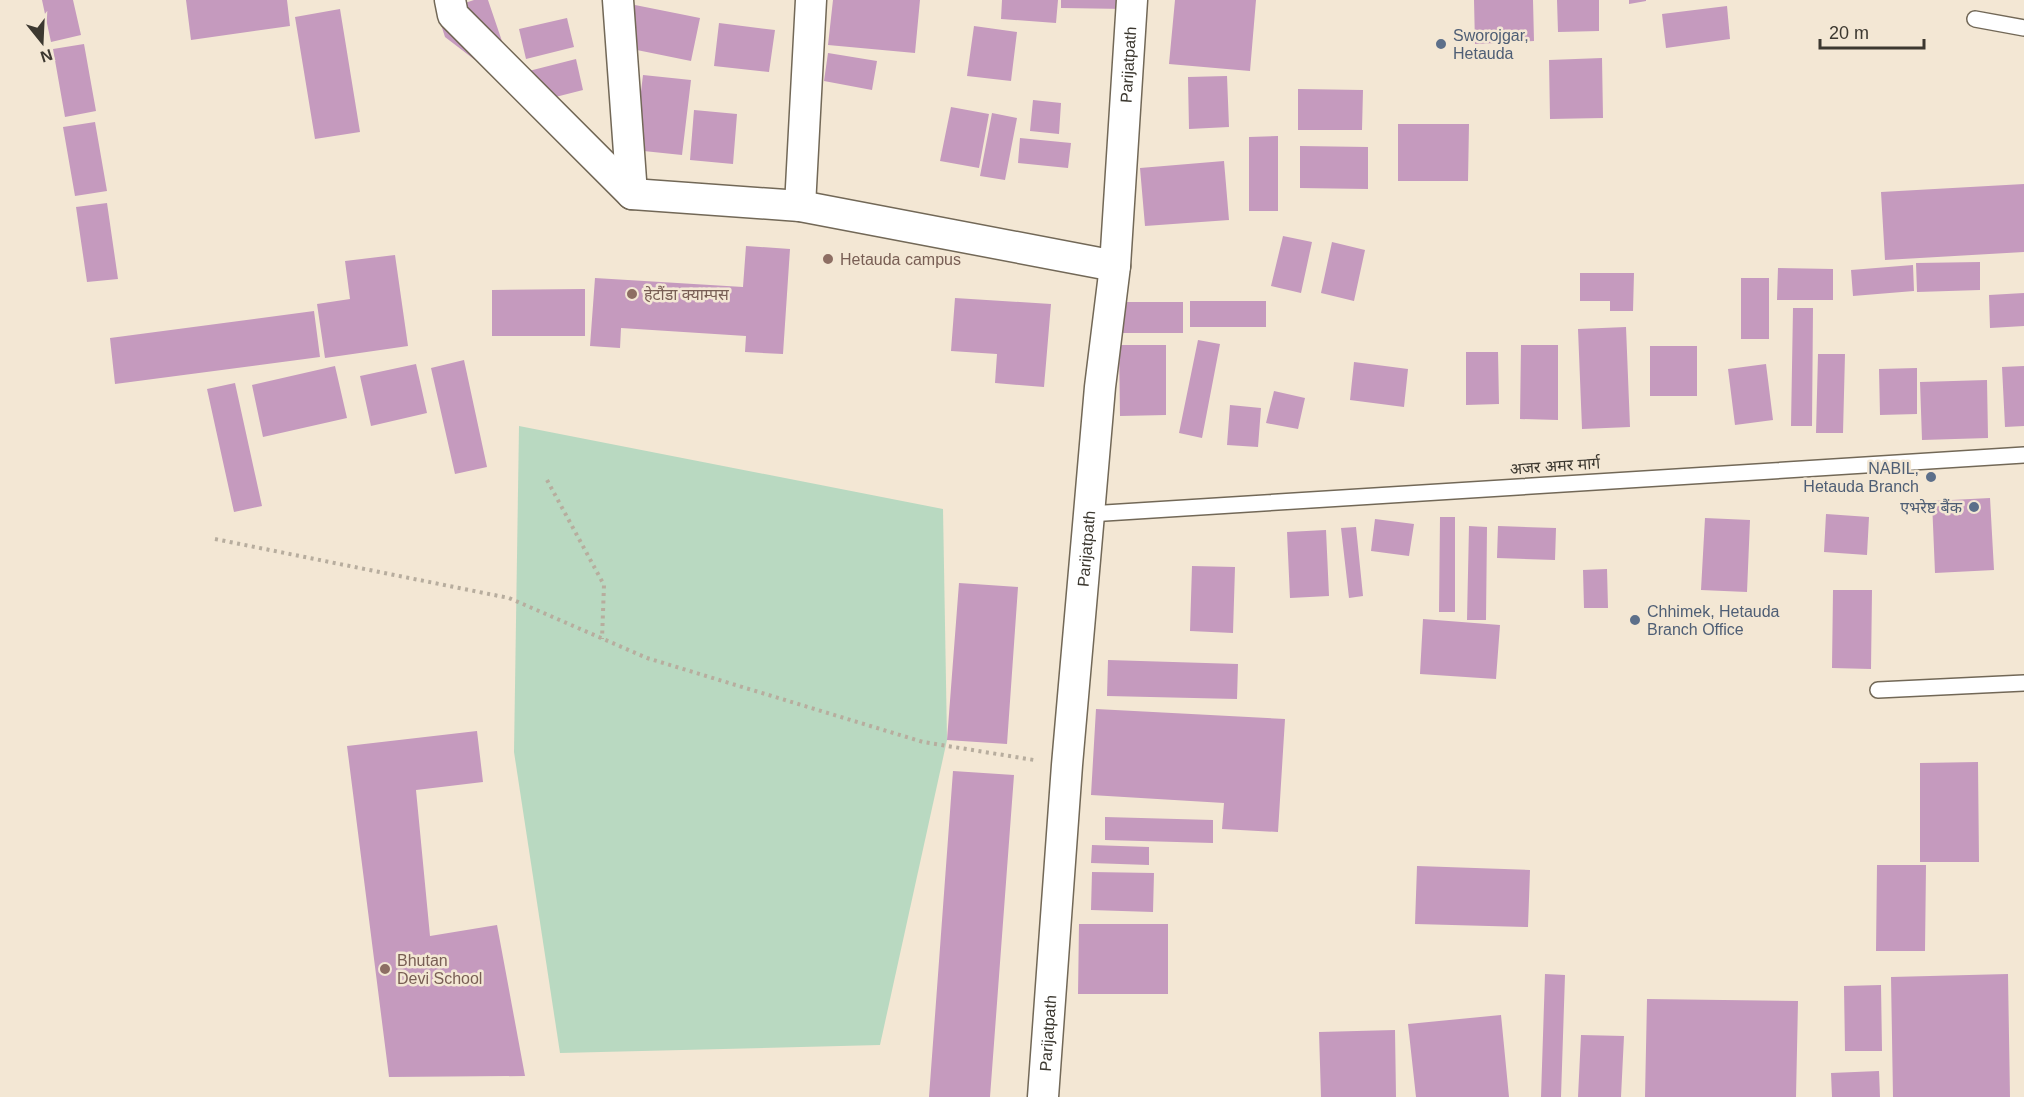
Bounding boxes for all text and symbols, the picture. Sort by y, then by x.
north arrow [12,12,72,72]
scale bar [1820,12,1924,50]
text: 20 m [1829,23,1869,43]
street label: Parijatpath [1117,26,1139,103]
place label: Sworojgar, Hetauda [1453,27,1529,62]
marker: Sworojgar, Hetauda [1434,37,1448,51]
text: N [38,46,55,66]
place label: Hetauda campus [840,251,961,268]
marker: Hetauda campus [821,252,835,266]
place label: हेटौंडा क्याम्पस [644,285,730,303]
marker: हेटौंडा क्याम्पस [625,287,639,301]
street label: अजर अमर मार्ग [1509,453,1602,478]
place label: NABIL, Hetauda Branch [1803,460,1919,495]
marker: NABIL, Hetauda Branch [1924,470,1938,484]
place label: एभरेष्ट बैंक [1900,498,1963,516]
marker: एभरेष्ट बैंक [1967,500,1981,514]
street label: Parijatpath [1074,510,1098,588]
place label: Chhimek, Hetauda Branch Office [1647,603,1780,638]
marker: Chhimek, Hetauda Branch Office [1628,613,1642,627]
place label: Bhutan Devi School [397,952,482,987]
marker: Bhutan Devi School [378,962,392,976]
street label: Parijatpath [1036,994,1059,1072]

